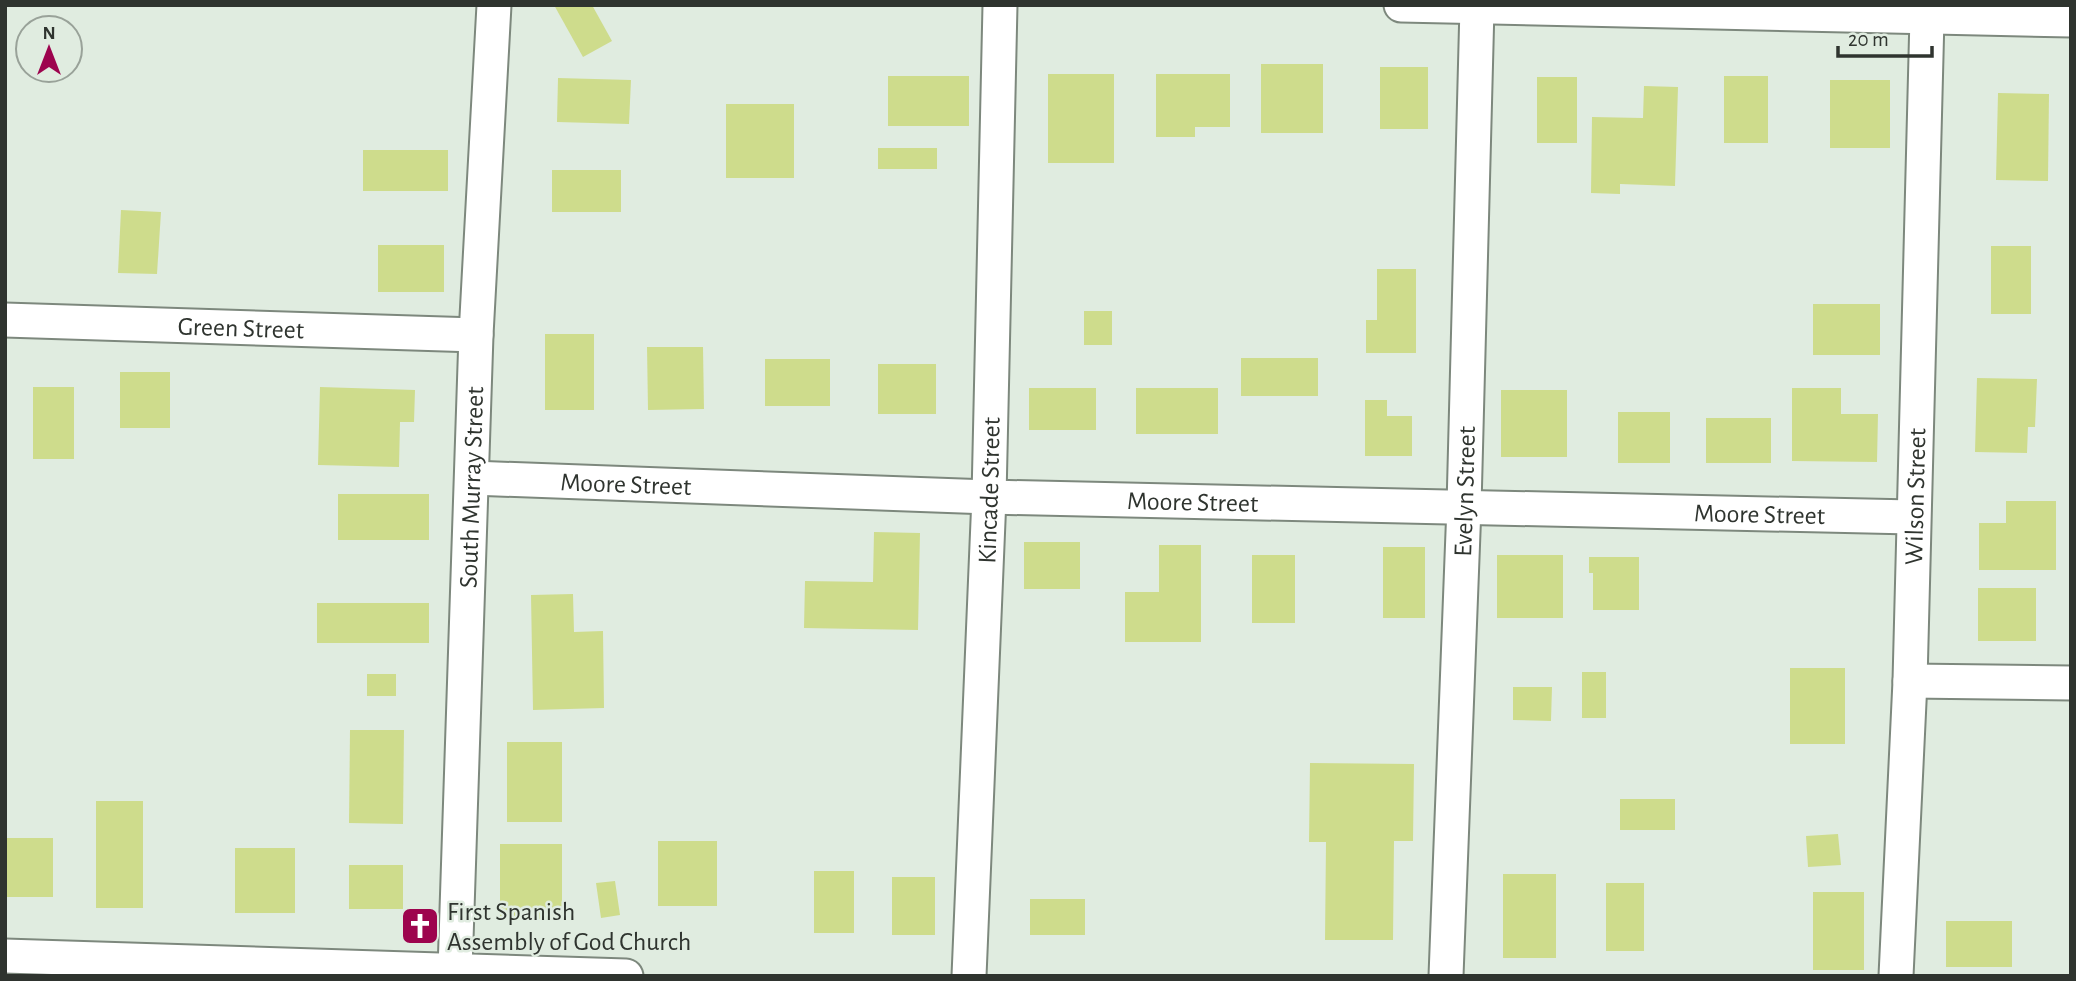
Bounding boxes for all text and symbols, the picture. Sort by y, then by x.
north arrow [14,14,84,84]
scale bar [1838,14,1932,58]
text: N [42,24,56,43]
text: 20 m [1848,29,1889,50]
street label: Green Street [177,314,304,344]
street label: South Murray Street [456,386,488,589]
street label: Kincade Street [974,417,1005,564]
street label: Evelyn Street [1450,426,1480,557]
street label: Wilson Street [1901,428,1930,565]
street label: Moore Street [560,469,692,500]
street label: Moore Street [1127,488,1258,517]
street label: Moore Street [1694,500,1825,529]
place label: First Spanish Assembly of God Church [447,899,691,955]
church icon: First Spanish Assembly of God Church [399,905,441,947]

